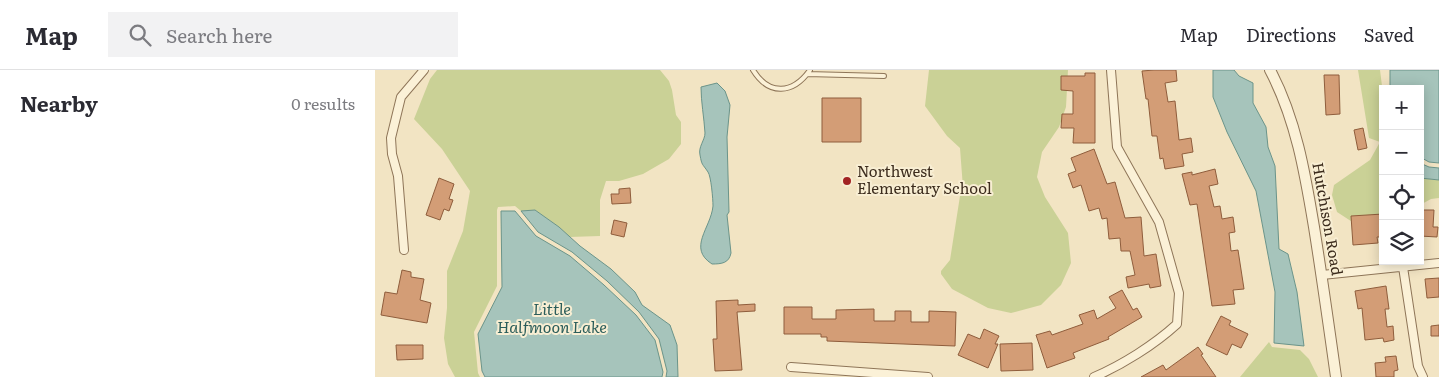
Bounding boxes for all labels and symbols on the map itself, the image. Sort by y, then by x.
place label: Northwest Elementary School [857,159,992,199]
street label: Hutchison Road [1307,160,1350,277]
marker: Northwest Elementary School [841,175,853,187]
water label: Little Halfmoon Lake [497,296,607,338]

